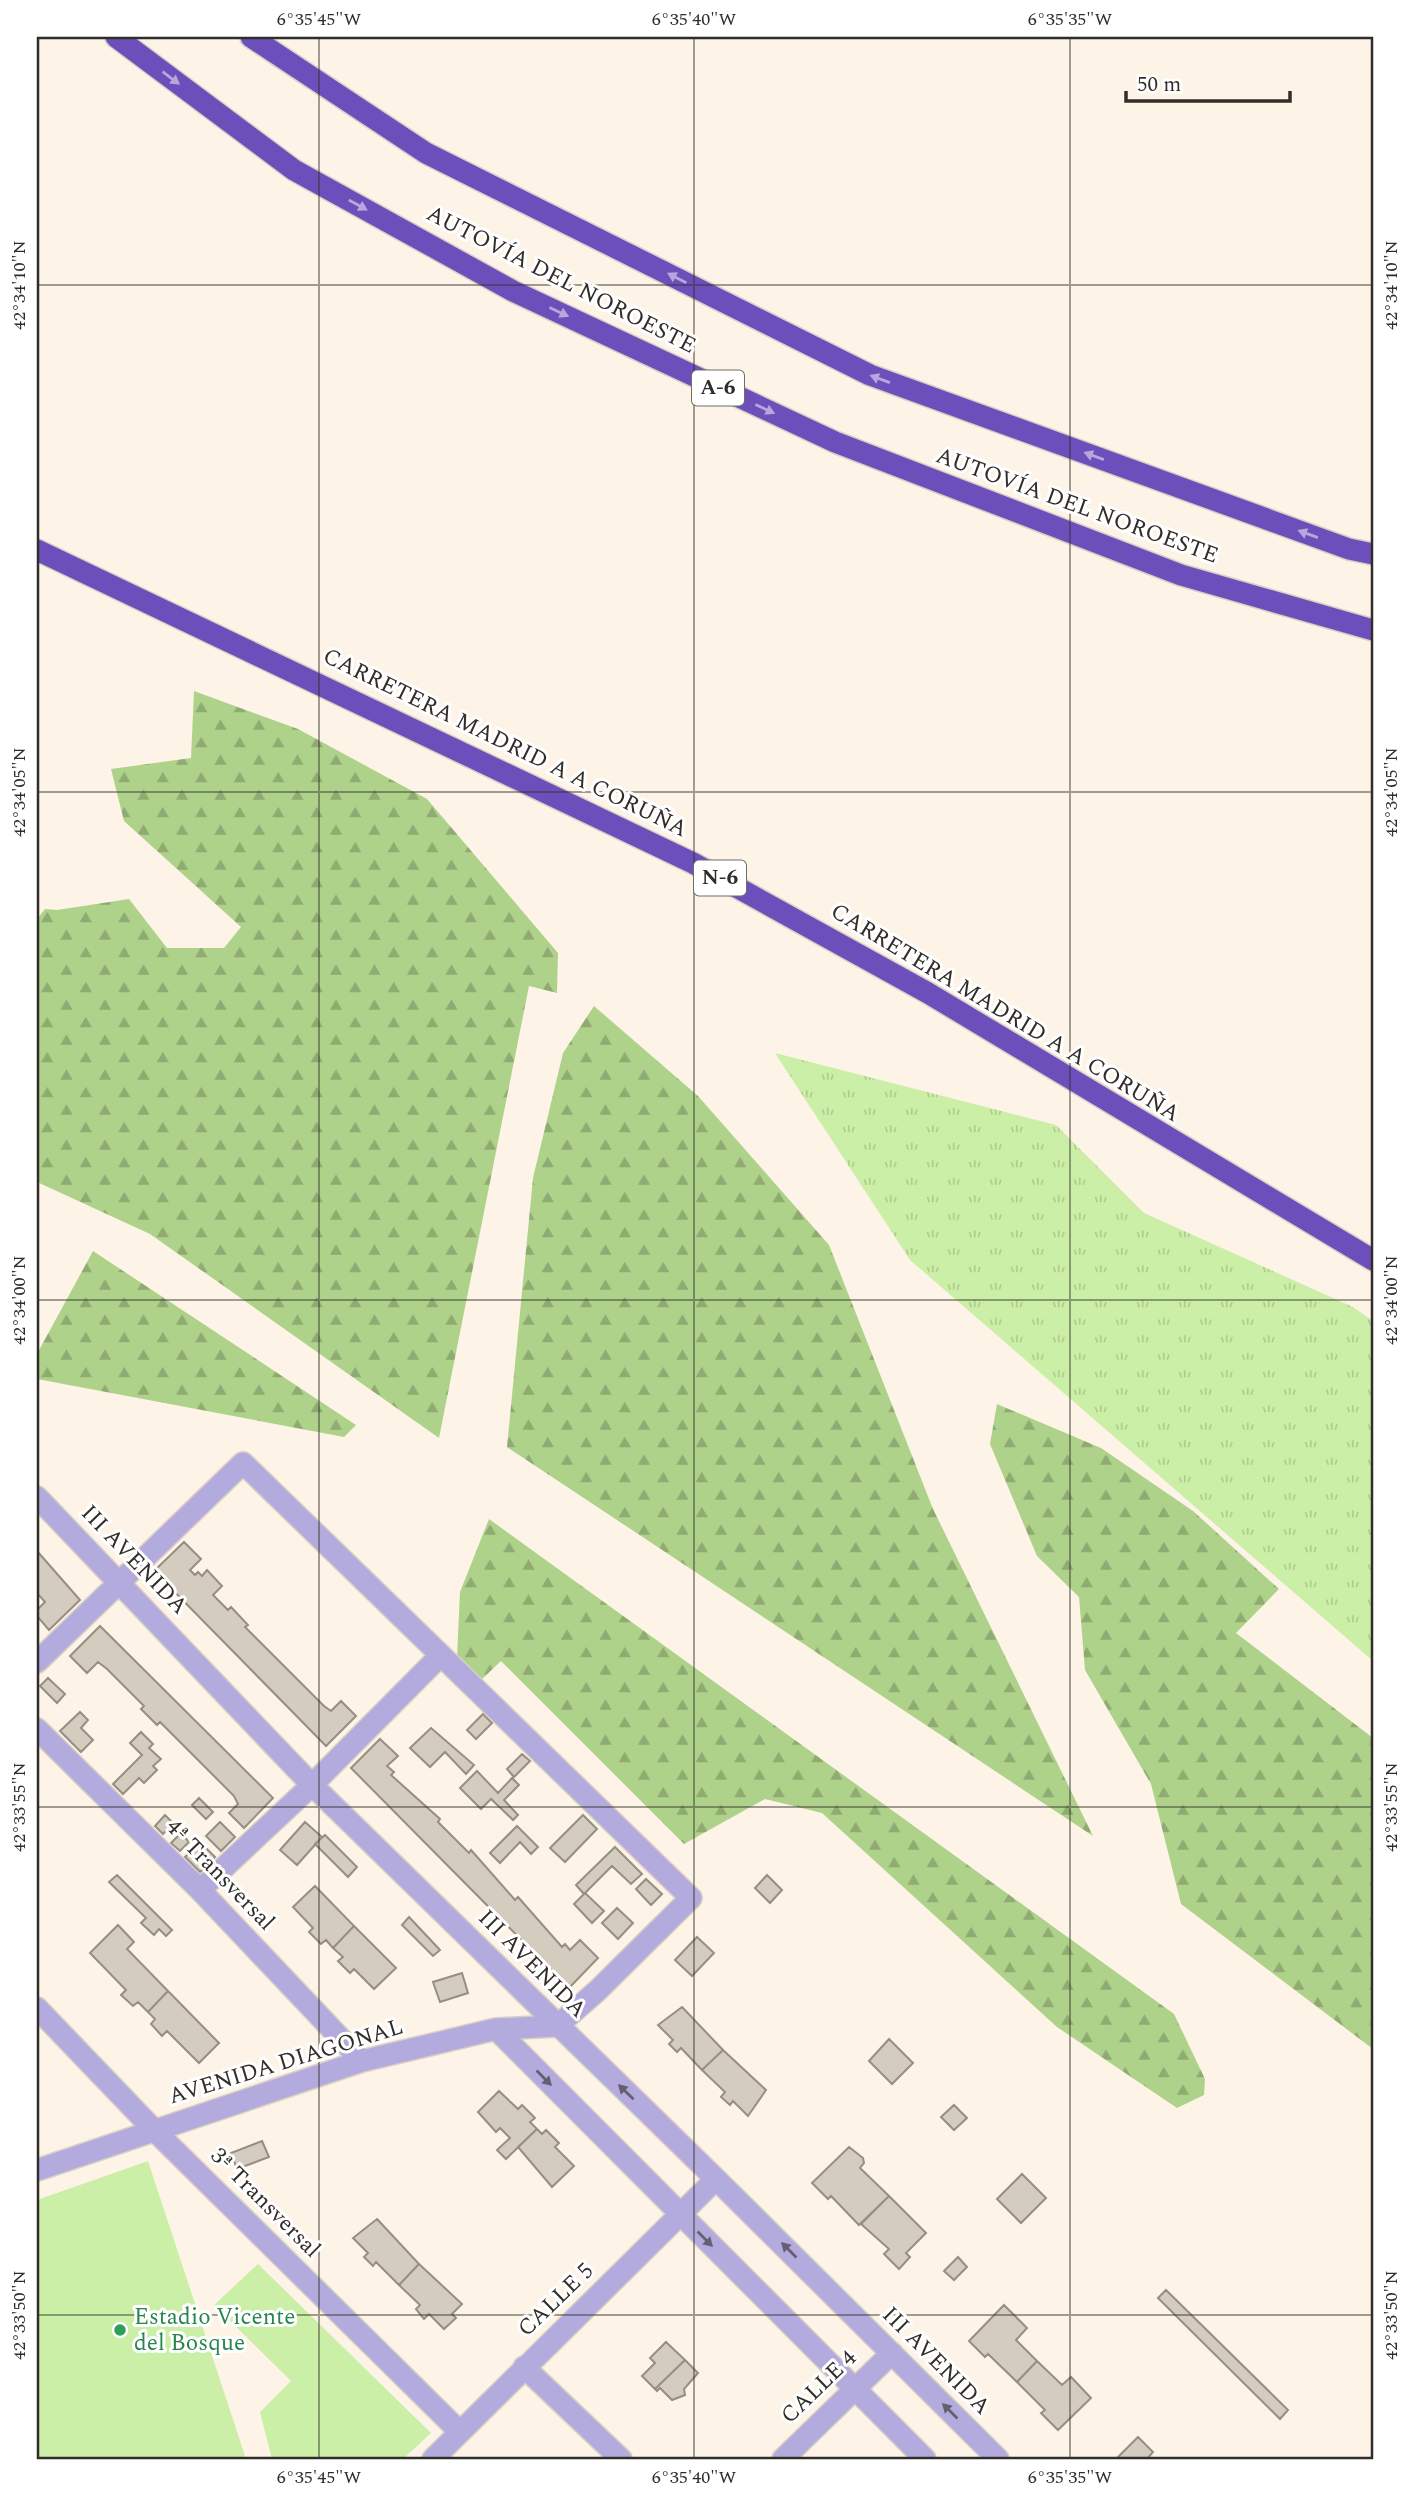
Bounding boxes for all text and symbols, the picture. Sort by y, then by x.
text: 6°35'45"W [277,6,361,33]
text: 6°35'40"W [652,6,736,33]
text: 6°35'35"W [1028,6,1112,33]
scale bar [1126,60,1291,104]
text: 50 m [1137,69,1181,101]
one-way arrow [162,70,180,84]
street label: AUTOVÍA DEL NOROESTE [420,197,702,363]
one-way arrow [349,199,368,211]
text: 42°34'10"N [6,240,33,330]
text: 42°34'10"N [1378,240,1405,330]
one-way arrow [666,273,686,285]
one-way arrow [549,307,569,318]
road number: A-6 [692,370,744,406]
one-way arrow [870,373,891,384]
one-way arrow [755,404,775,415]
street label: AUTOVÍA DEL NOROESTE [931,438,1223,574]
one-way arrow [1084,451,1105,462]
one-way arrow [1298,528,1319,539]
street label: CARRETERA MADRID A A CORUÑA [317,639,693,847]
text: 42°34'05"N [6,747,33,837]
text: 42°34'05"N [1378,747,1405,837]
road number: N-6 [694,860,746,896]
street label: CARRETERA MADRID A A CORUÑA [824,894,1186,1132]
text: 42°34'00"N [6,1255,33,1345]
text: 42°34'00"N [1378,1255,1405,1345]
street label: III AVENIDA [72,1497,196,1623]
text: 42°33'55"N [6,1762,33,1852]
text: 42°33'55"N [1378,1762,1405,1852]
street label: 4ª Transversal [157,1811,283,1939]
street label: III AVENIDA [470,1902,594,2026]
street label: AVENIDA DIAGONAL [164,2010,408,2114]
one-way arrow [536,2069,553,2086]
one-way arrow [617,2083,634,2100]
street label: 3ª Transversal [202,2140,328,2266]
one-way arrow [696,2231,713,2248]
one-way arrow [780,2242,797,2259]
street label: CALLE 5 [510,2255,602,2345]
text: 42°33'50"N [6,2270,33,2360]
text: 42°33'50"N [1378,2270,1405,2360]
street label: III AVENIDA [874,2299,998,2423]
place label: Estadio Vicente del Bosque [134,2300,295,2361]
marker: Estadio Vicente del Bosque [112,2322,128,2338]
street label: CALLE 4 [773,2341,865,2432]
one-way arrow [942,2403,958,2420]
text: 6°35'45"W [277,2464,361,2491]
text: 6°35'40"W [652,2464,736,2491]
text: 6°35'35"W [1028,2464,1112,2491]

